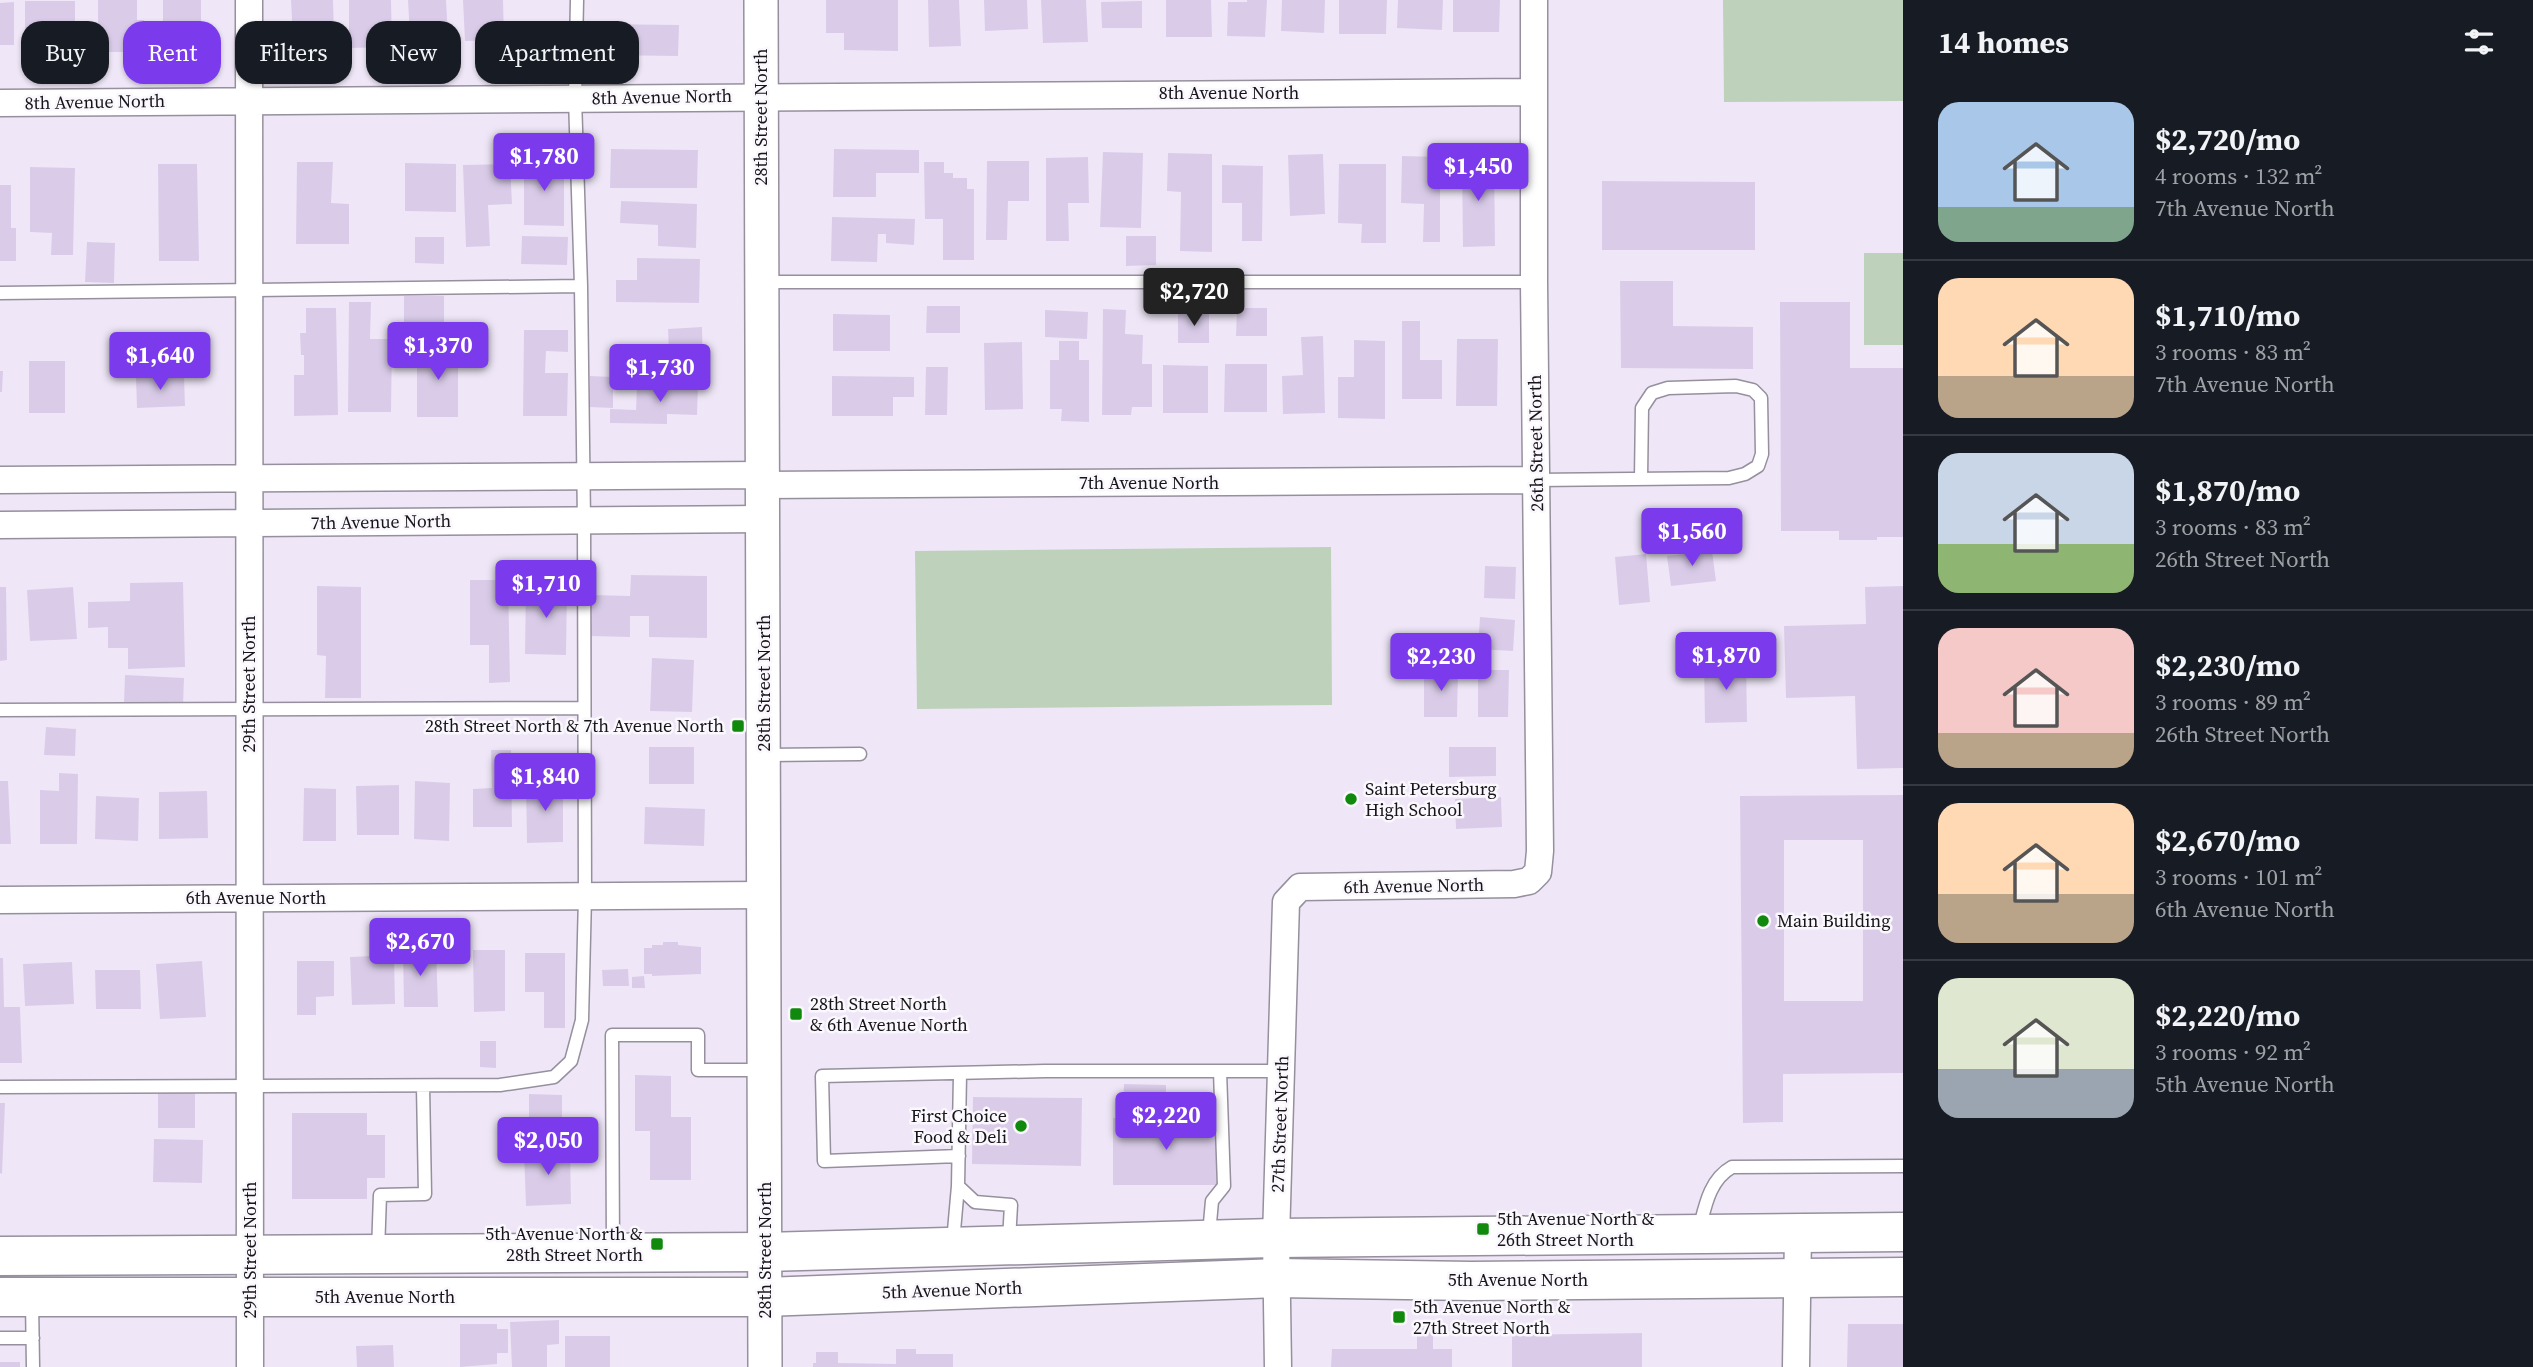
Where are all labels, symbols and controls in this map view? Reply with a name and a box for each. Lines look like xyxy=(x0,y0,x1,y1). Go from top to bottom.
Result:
chip: Buy xyxy=(21,21,109,84)
chip: Rent xyxy=(123,21,221,84)
chip: Filters xyxy=(235,21,352,84)
chip: New xyxy=(366,21,461,84)
chip: Apartment xyxy=(475,21,639,84)
text: 14 homes xyxy=(1938,22,2069,63)
icon: filters xyxy=(2460,23,2498,61)
street label: 28th Street North xyxy=(748,48,773,186)
street label: 8th Avenue North xyxy=(1159,80,1300,105)
street label: 8th Avenue North xyxy=(591,83,733,110)
street label: 8th Avenue North xyxy=(24,88,166,115)
text: $2,720/mo xyxy=(2155,119,2300,160)
icon: home xyxy=(1994,130,2078,214)
pin: $1,780 xyxy=(487,134,601,193)
text: $1,780 xyxy=(509,140,579,172)
pin: $1,450 xyxy=(1421,144,1535,203)
text: $1,450 xyxy=(1443,150,1513,182)
text: 4 rooms · 132 m² xyxy=(2155,160,2322,192)
text: 7th Avenue North xyxy=(2155,192,2335,224)
pin: $2,720 xyxy=(1137,268,1251,328)
text: $2,720 xyxy=(1159,275,1229,307)
text: $1,710/mo xyxy=(2155,295,2300,336)
icon: home xyxy=(1994,306,2078,390)
pin: $1,370 xyxy=(381,322,495,382)
text: $1,370 xyxy=(403,329,473,361)
pin: $1,640 xyxy=(103,332,217,392)
text: 3 rooms · 83 m² xyxy=(2155,336,2311,368)
text: $1,640 xyxy=(125,339,195,371)
pin: $1,730 xyxy=(603,344,717,404)
text: $1,730 xyxy=(625,351,695,383)
text: 7th Avenue North xyxy=(2155,368,2335,400)
street label: 26th Street North xyxy=(1522,374,1549,512)
street label: 7th Avenue North xyxy=(1079,470,1220,495)
text: $1,870/mo xyxy=(2155,470,2300,511)
icon: home xyxy=(1994,481,2078,565)
street label: 7th Avenue North xyxy=(310,508,452,535)
pin: $1,560 xyxy=(1635,508,1749,568)
text: 3 rooms · 83 m² xyxy=(2155,511,2311,543)
text: $1,560 xyxy=(1657,515,1727,547)
text: 26th Street North xyxy=(2155,543,2330,575)
pin: $1,710 xyxy=(489,560,603,620)
text: $1,710 xyxy=(511,567,581,599)
street label: 28th Street North xyxy=(751,614,776,752)
street label: 29th Street North xyxy=(236,615,261,753)
pin: $1,870 xyxy=(1669,632,1783,692)
pin: $2,230 xyxy=(1384,634,1498,693)
text: $1,870 xyxy=(1691,639,1761,671)
text: $2,230 xyxy=(1406,640,1476,672)
text: $2,230/mo xyxy=(2155,645,2300,686)
icon: home xyxy=(1994,656,2078,740)
text: 3 rooms · 89 m² xyxy=(2155,686,2311,718)
place label: 28th Street North & 7th Avenue North xyxy=(425,713,724,738)
marker: 28th Street North & 7th Avenue North xyxy=(730,718,746,734)
text: 26th Street North xyxy=(2155,718,2330,750)
pin: $1,840 xyxy=(488,754,602,813)
text: $1,840 xyxy=(510,760,580,792)
place label: Saint Petersburg High School xyxy=(1365,776,1497,822)
marker: Saint Petersburg High School xyxy=(1343,791,1359,807)
text: $2,670/mo xyxy=(2155,820,2300,861)
icon: home xyxy=(1994,831,2078,915)
text: 3 rooms · 101 m² xyxy=(2155,861,2322,893)
street label: 6th Avenue North xyxy=(1343,872,1485,899)
street label: 6th Avenue North xyxy=(186,885,327,910)
text: 6th Avenue North xyxy=(2155,893,2335,925)
place label: Main Building xyxy=(1777,908,1891,933)
marker: Main Building xyxy=(1755,913,1771,929)
pin: $2,670 xyxy=(363,918,477,978)
text: $2,670 xyxy=(385,925,455,957)
place label: 28th Street North & 6th Avenue North xyxy=(810,991,968,1037)
text: $2,220/mo xyxy=(2155,995,2300,1036)
marker: 28th Street North & 6th Avenue North xyxy=(788,1006,804,1022)
icon: home xyxy=(1994,1006,2078,1090)
text: 3 rooms · 92 m² xyxy=(2155,1036,2311,1068)
street label: 27th Street North xyxy=(1265,1055,1294,1193)
text: 5th Avenue North xyxy=(2155,1068,2335,1100)
pin: $2,220 xyxy=(1109,1092,1223,1152)
text: $2,220 xyxy=(1131,1099,1201,1131)
place label: First Choice Food & Deli xyxy=(911,1103,1007,1149)
pin: $2,050 xyxy=(491,1118,605,1177)
marker: First Choice Food & Deli xyxy=(1013,1118,1029,1134)
text: $2,050 xyxy=(513,1124,583,1156)
street label: 29th Street North xyxy=(237,1181,262,1319)
street label: 28th Street North xyxy=(752,1181,777,1319)
place label: 5th Avenue North & 26th Street North xyxy=(1497,1206,1655,1252)
place label: 5th Avenue North & 28th Street North xyxy=(485,1221,643,1267)
marker: 5th Avenue North & 26th Street North xyxy=(1475,1221,1491,1237)
marker: 5th Avenue North & 28th Street North xyxy=(649,1236,665,1252)
street label: 5th Avenue North xyxy=(1448,1267,1589,1292)
street label: 5th Avenue North xyxy=(881,1275,1023,1304)
street label: 5th Avenue North xyxy=(315,1284,456,1309)
place label: 5th Avenue North & 27th Street North xyxy=(1413,1294,1571,1340)
marker: 5th Avenue North & 27th Street North xyxy=(1391,1309,1407,1325)

